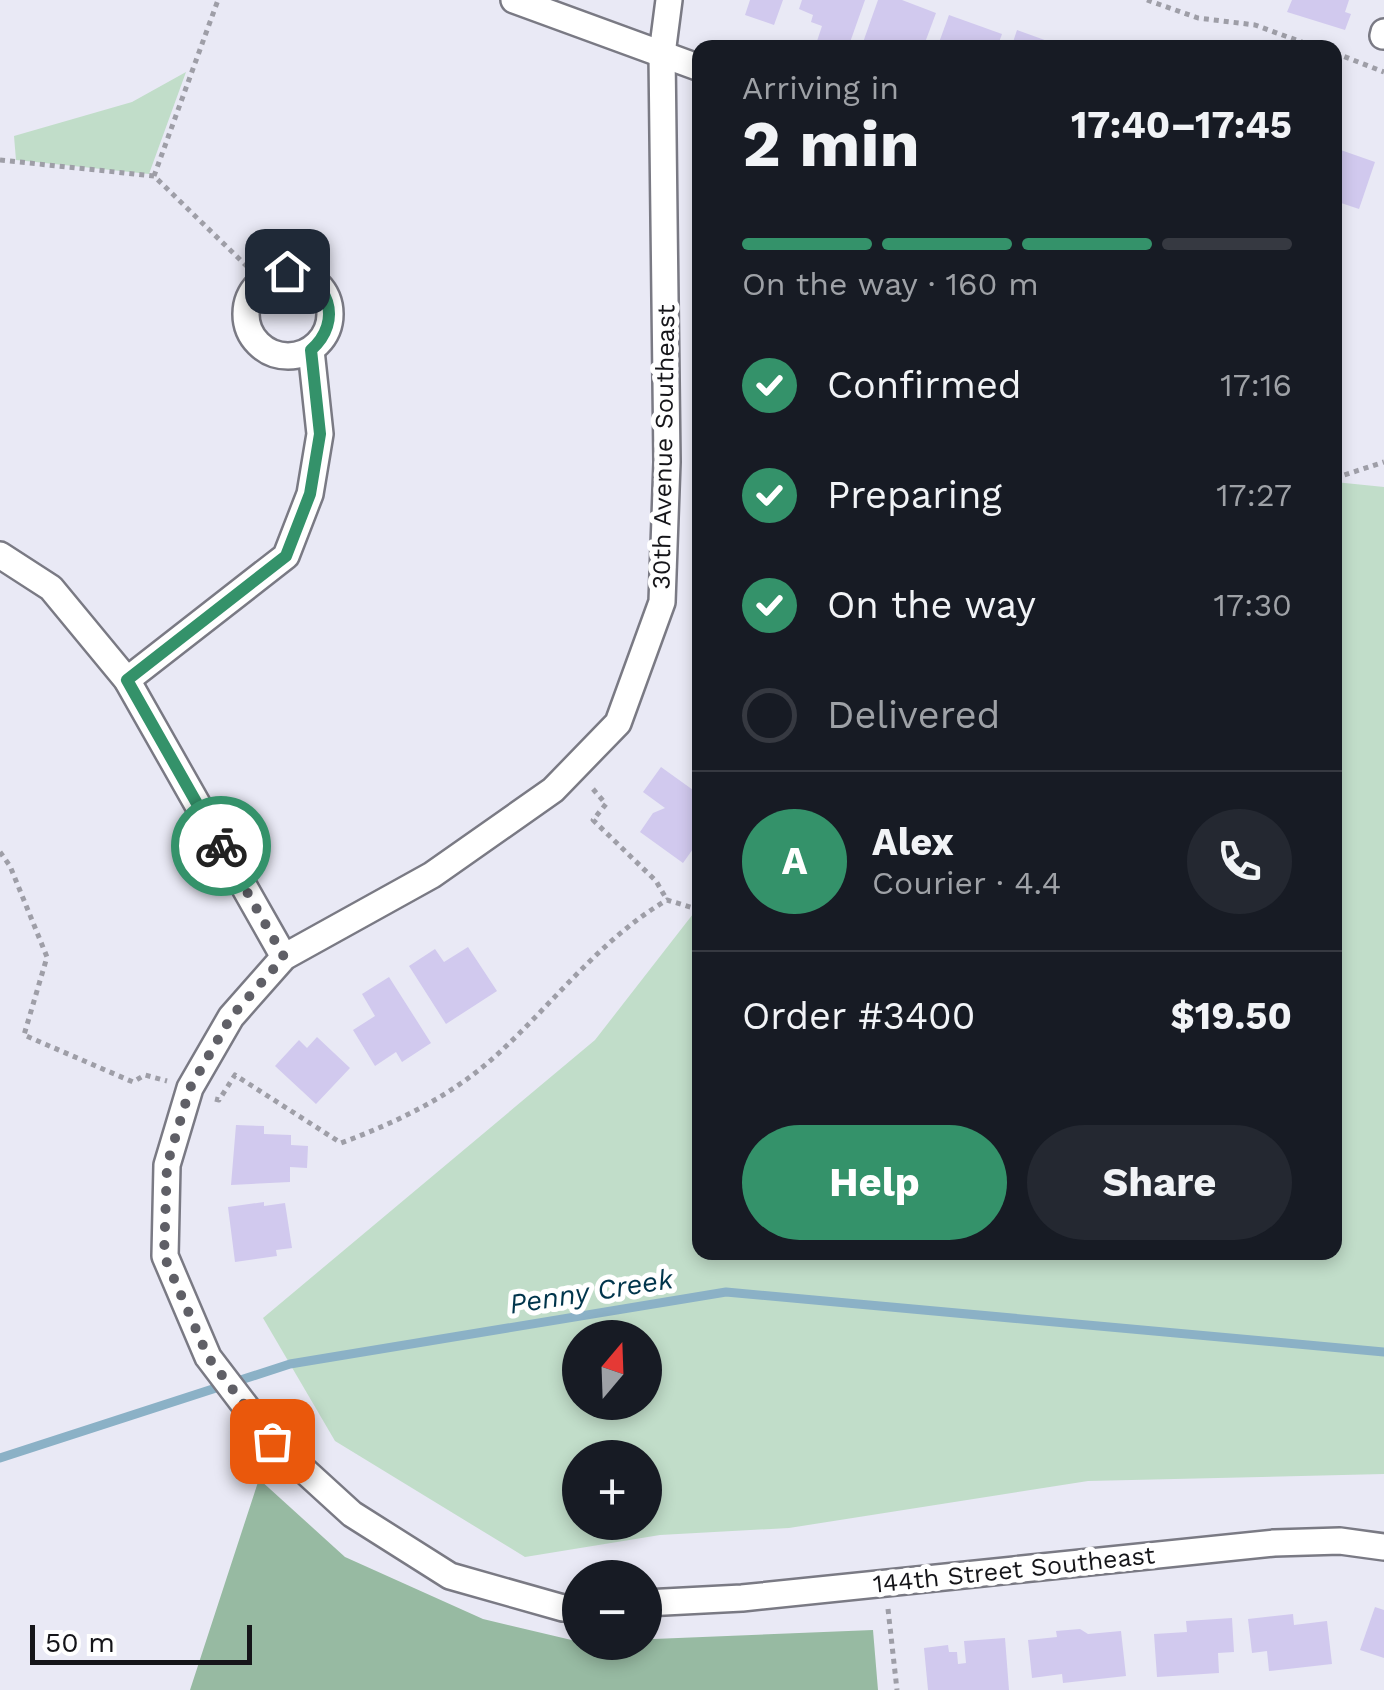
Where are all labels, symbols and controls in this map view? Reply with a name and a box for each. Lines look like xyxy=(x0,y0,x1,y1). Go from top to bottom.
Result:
text: Arriving in xyxy=(742,69,899,107)
text: 17:40–17:45 xyxy=(1071,103,1292,147)
text: 2 min xyxy=(742,106,920,182)
pin xyxy=(245,229,330,314)
icon: home xyxy=(260,244,315,299)
text: On the way · 160 m xyxy=(742,265,1039,303)
street label: 30th Avenue Southeast xyxy=(647,304,680,590)
icon: check xyxy=(742,358,797,413)
text: Confirmed xyxy=(827,363,1022,407)
text: 17:16 xyxy=(1220,366,1292,404)
icon: check xyxy=(742,468,797,523)
text: Preparing xyxy=(827,473,1002,517)
text: 17:27 xyxy=(1216,476,1292,514)
icon: check xyxy=(742,578,797,633)
text: On the way xyxy=(827,583,1036,627)
text: 17:30 xyxy=(1214,586,1292,624)
text: Delivered xyxy=(827,693,1000,737)
courier xyxy=(171,796,271,896)
button: phone xyxy=(1187,809,1292,914)
icon: bike xyxy=(194,819,249,874)
text: Alex xyxy=(872,820,954,864)
text: A xyxy=(782,839,807,883)
text: Courier · 4.4 xyxy=(872,864,1061,902)
text: Order #3400 xyxy=(742,994,975,1038)
text: $19.50 xyxy=(1170,994,1292,1038)
button: Help xyxy=(742,1125,1007,1240)
button: Share xyxy=(1027,1125,1292,1240)
water label: Penny Creek xyxy=(507,1262,676,1321)
north arrow xyxy=(562,1320,662,1420)
map controls xyxy=(562,1320,662,1660)
pin xyxy=(230,1399,315,1484)
icon: bag xyxy=(245,1414,300,1469)
button: + xyxy=(562,1440,662,1540)
street label: 144th Street Southeast xyxy=(872,1540,1157,1599)
button: − xyxy=(562,1560,662,1660)
scale bar xyxy=(30,1620,252,1664)
text: 50 m xyxy=(45,1626,115,1659)

